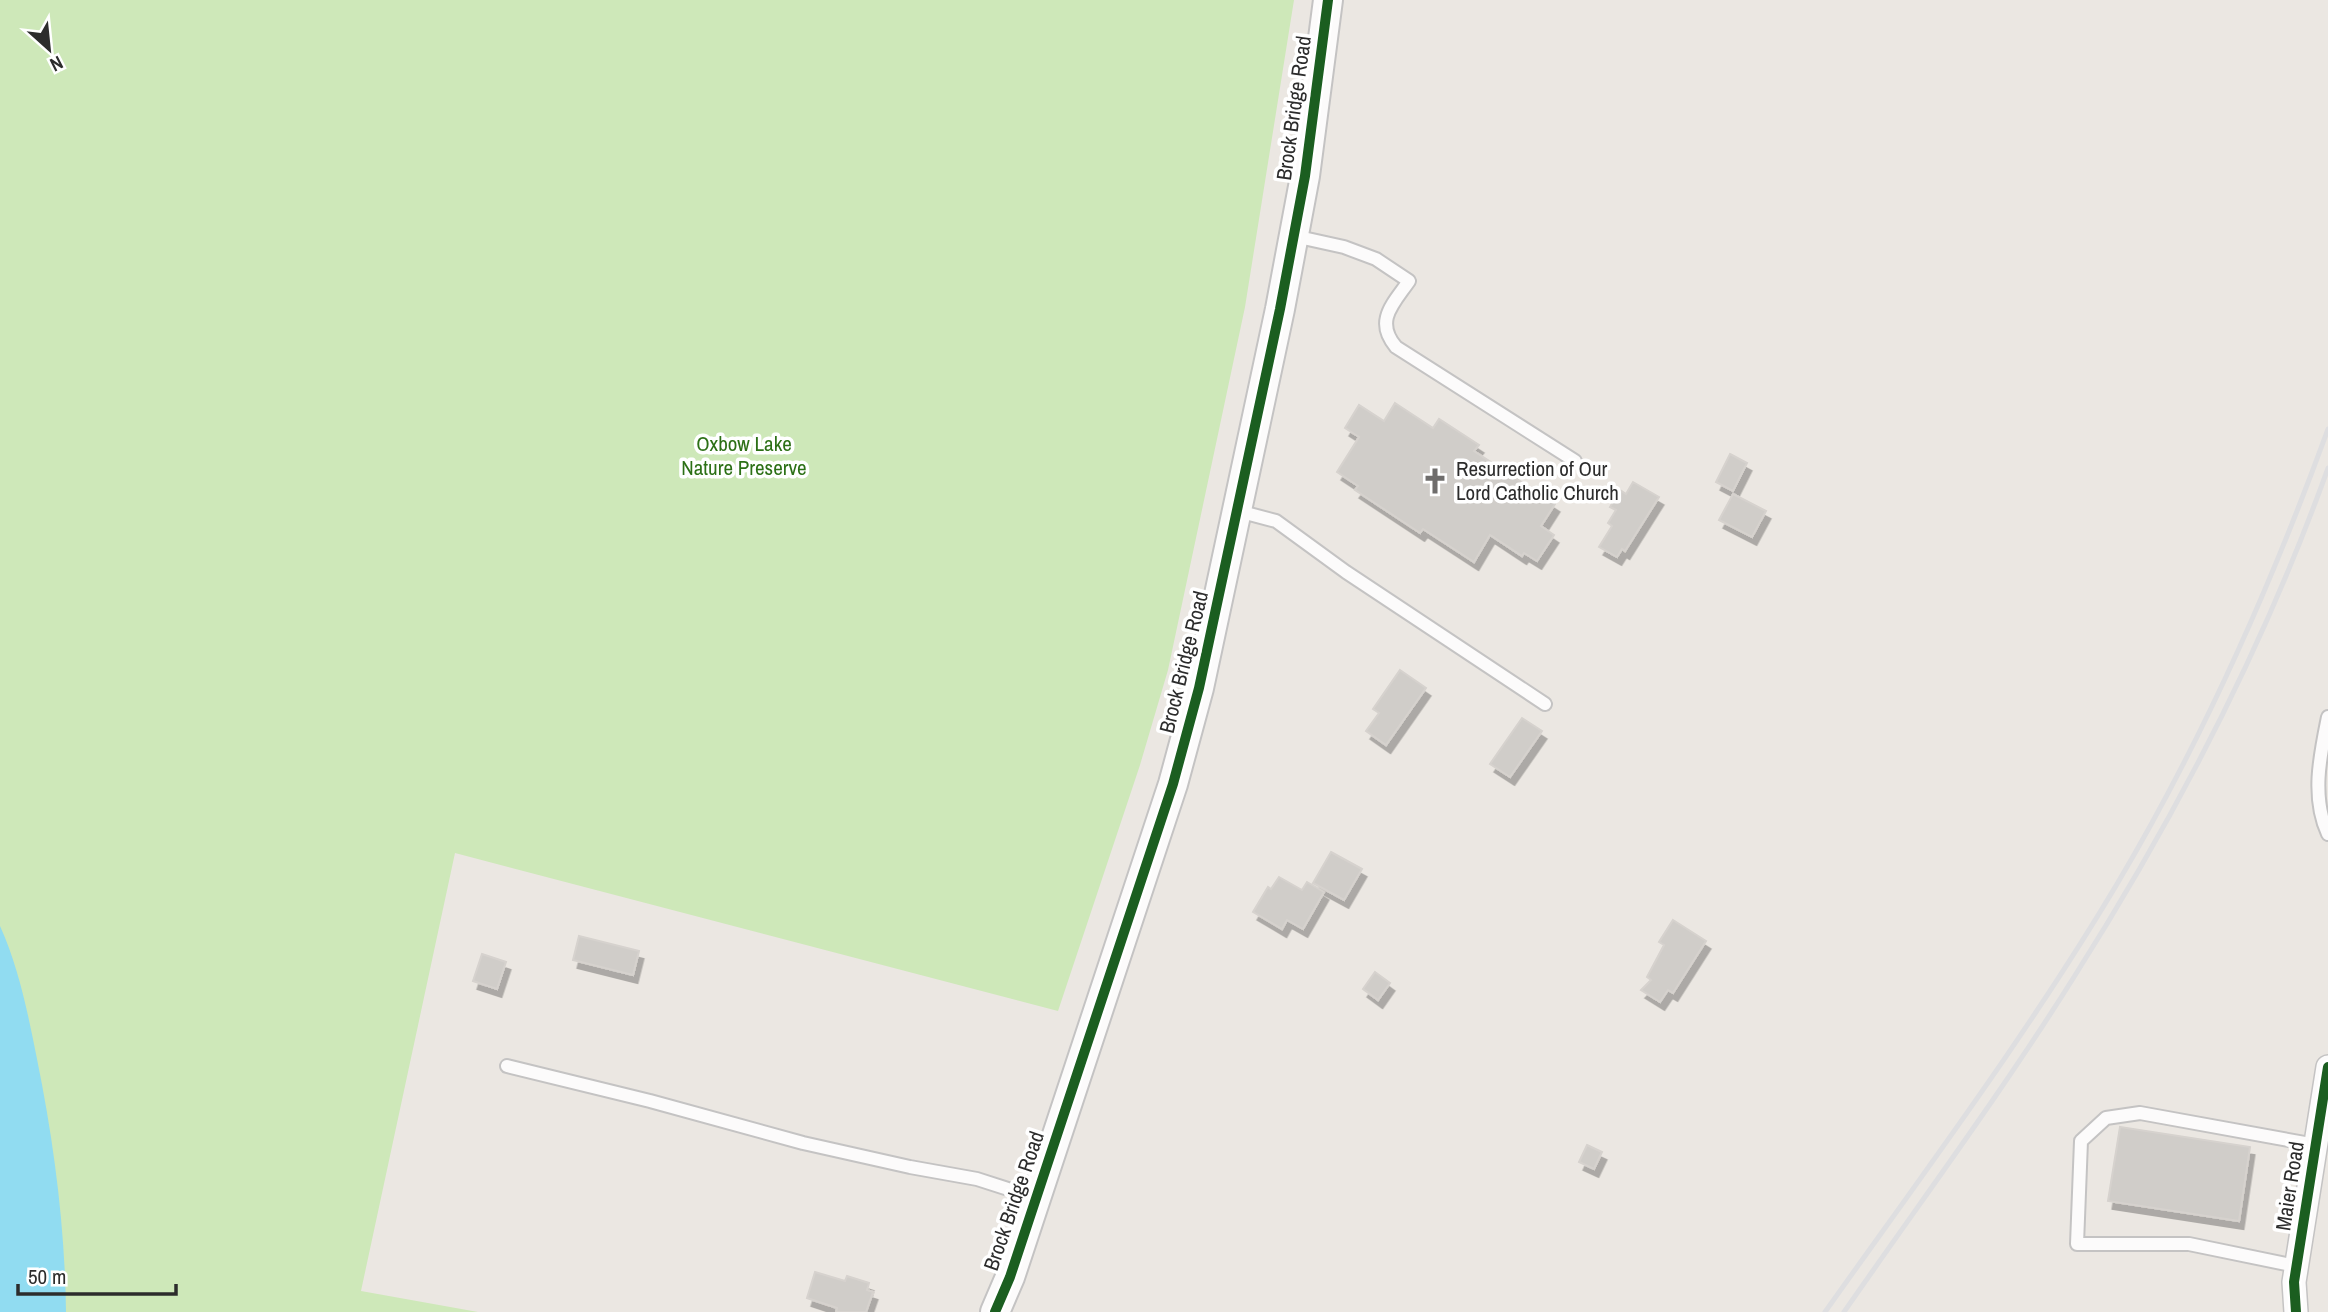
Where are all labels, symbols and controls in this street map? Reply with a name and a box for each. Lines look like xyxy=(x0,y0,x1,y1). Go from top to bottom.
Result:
north arrow xyxy=(14,14,84,84)
street label: Brock Bridge Road xyxy=(1269,34,1318,182)
text: N xyxy=(46,50,68,78)
park label: Oxbow Lake Nature Preserve xyxy=(681,429,807,482)
place label: Resurrection of Our Lord Catholic Church xyxy=(1456,454,1619,507)
church icon: Resurrection of Our Lord Catholic Church xyxy=(1420,466,1450,496)
street label: Brock Bridge Road xyxy=(1152,588,1215,736)
street label: Brock Bridge Road xyxy=(976,1127,1051,1274)
street label: Maier Road xyxy=(2268,1139,2311,1233)
scale bar xyxy=(18,1252,175,1296)
text: 50 m xyxy=(28,1262,66,1291)

